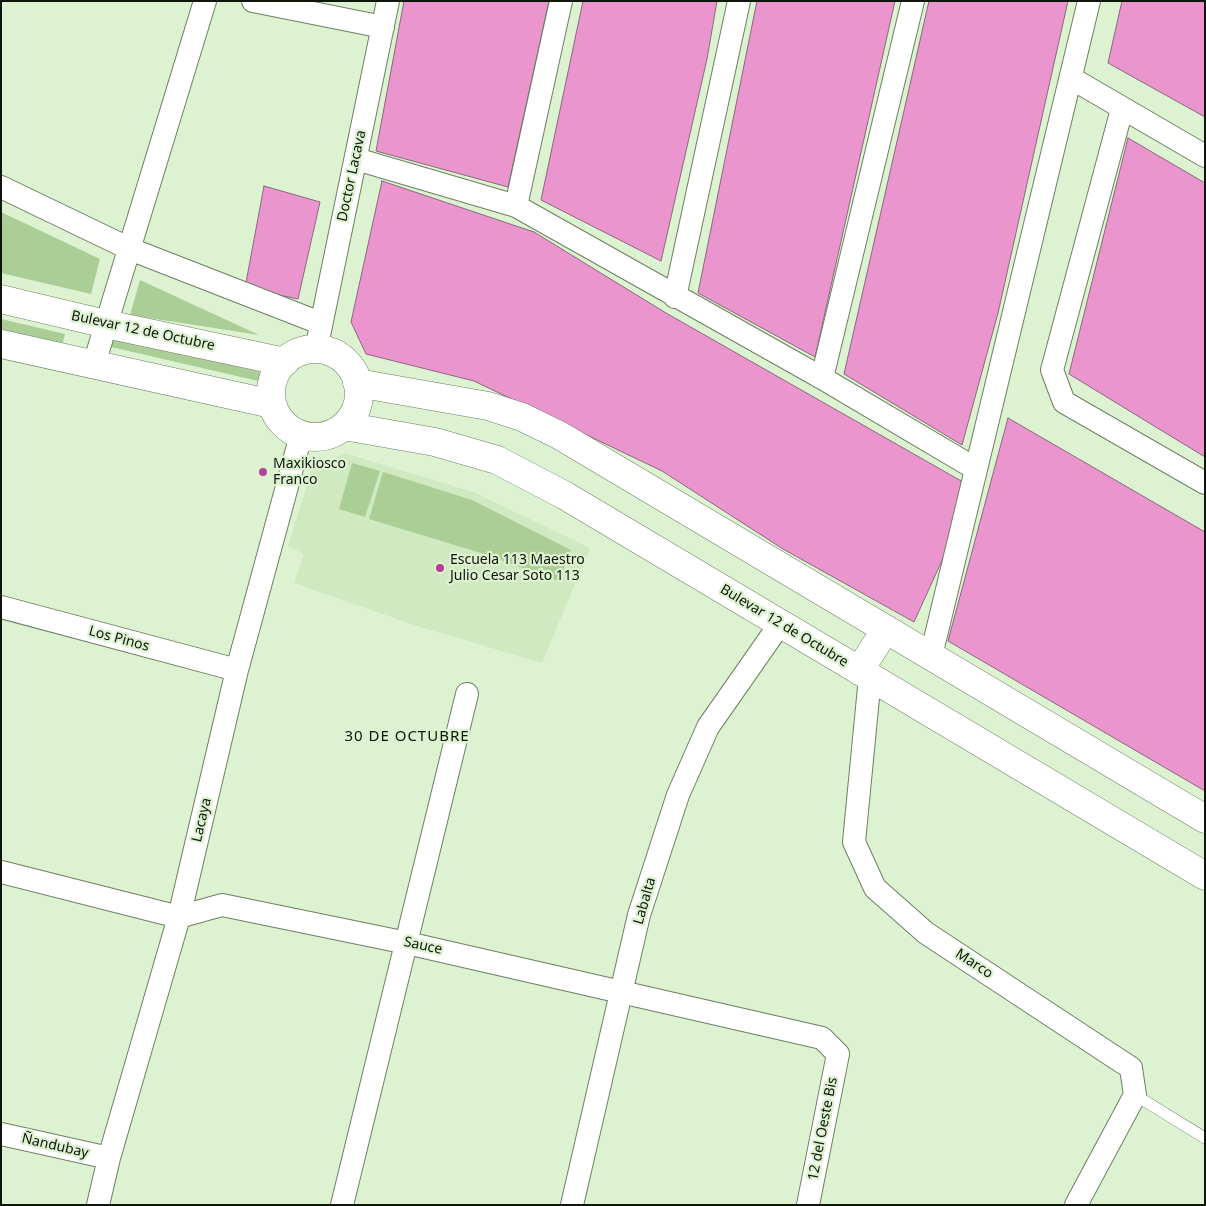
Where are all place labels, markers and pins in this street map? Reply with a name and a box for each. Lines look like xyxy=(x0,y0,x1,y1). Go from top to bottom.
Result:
place label: Maxikiosco Franco xyxy=(273,456,346,488)
marker: Maxikiosco Franco xyxy=(257,466,269,478)
place label: Escuela 113 Maestro Julio Cesar Soto 113 xyxy=(450,552,585,584)
marker: Escuela 113 Maestro Julio Cesar Soto 113 xyxy=(434,562,446,574)

